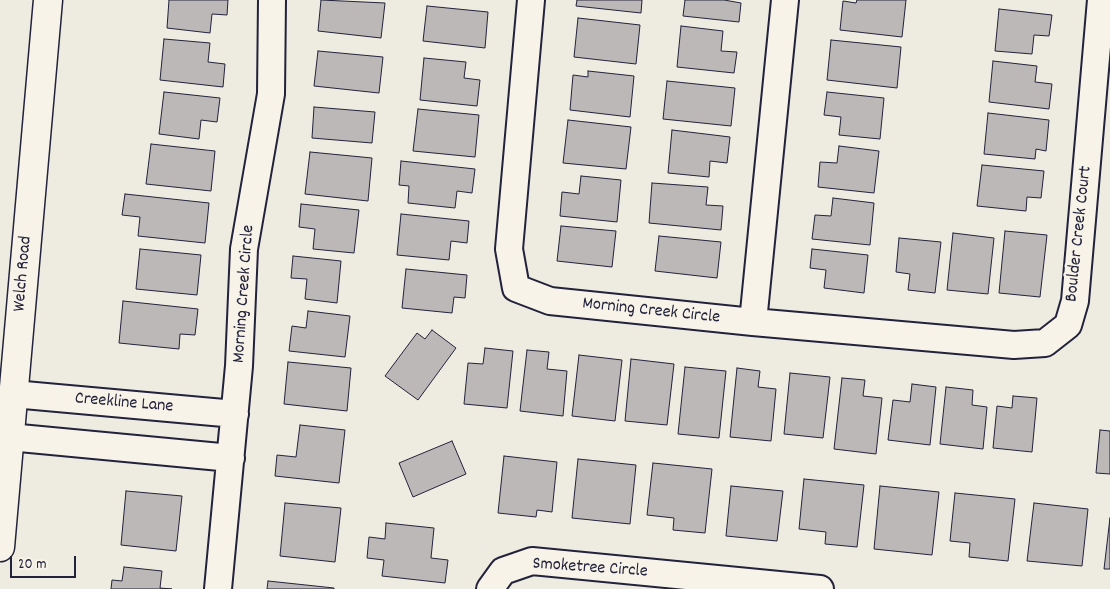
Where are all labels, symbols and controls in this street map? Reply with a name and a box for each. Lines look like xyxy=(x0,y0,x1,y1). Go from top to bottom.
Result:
street label: Boulder Creek Court xyxy=(1062,165,1098,303)
street label: Morning Creek Circle xyxy=(229,224,261,364)
street label: Welch Road xyxy=(10,235,38,313)
street label: Morning Creek Circle xyxy=(581,294,721,330)
street label: Creekline Lane xyxy=(74,389,174,419)
scale bar xyxy=(12,546,79,578)
text: 20 m xyxy=(18,554,46,576)
street label: Smoketree Circle xyxy=(532,554,648,584)

